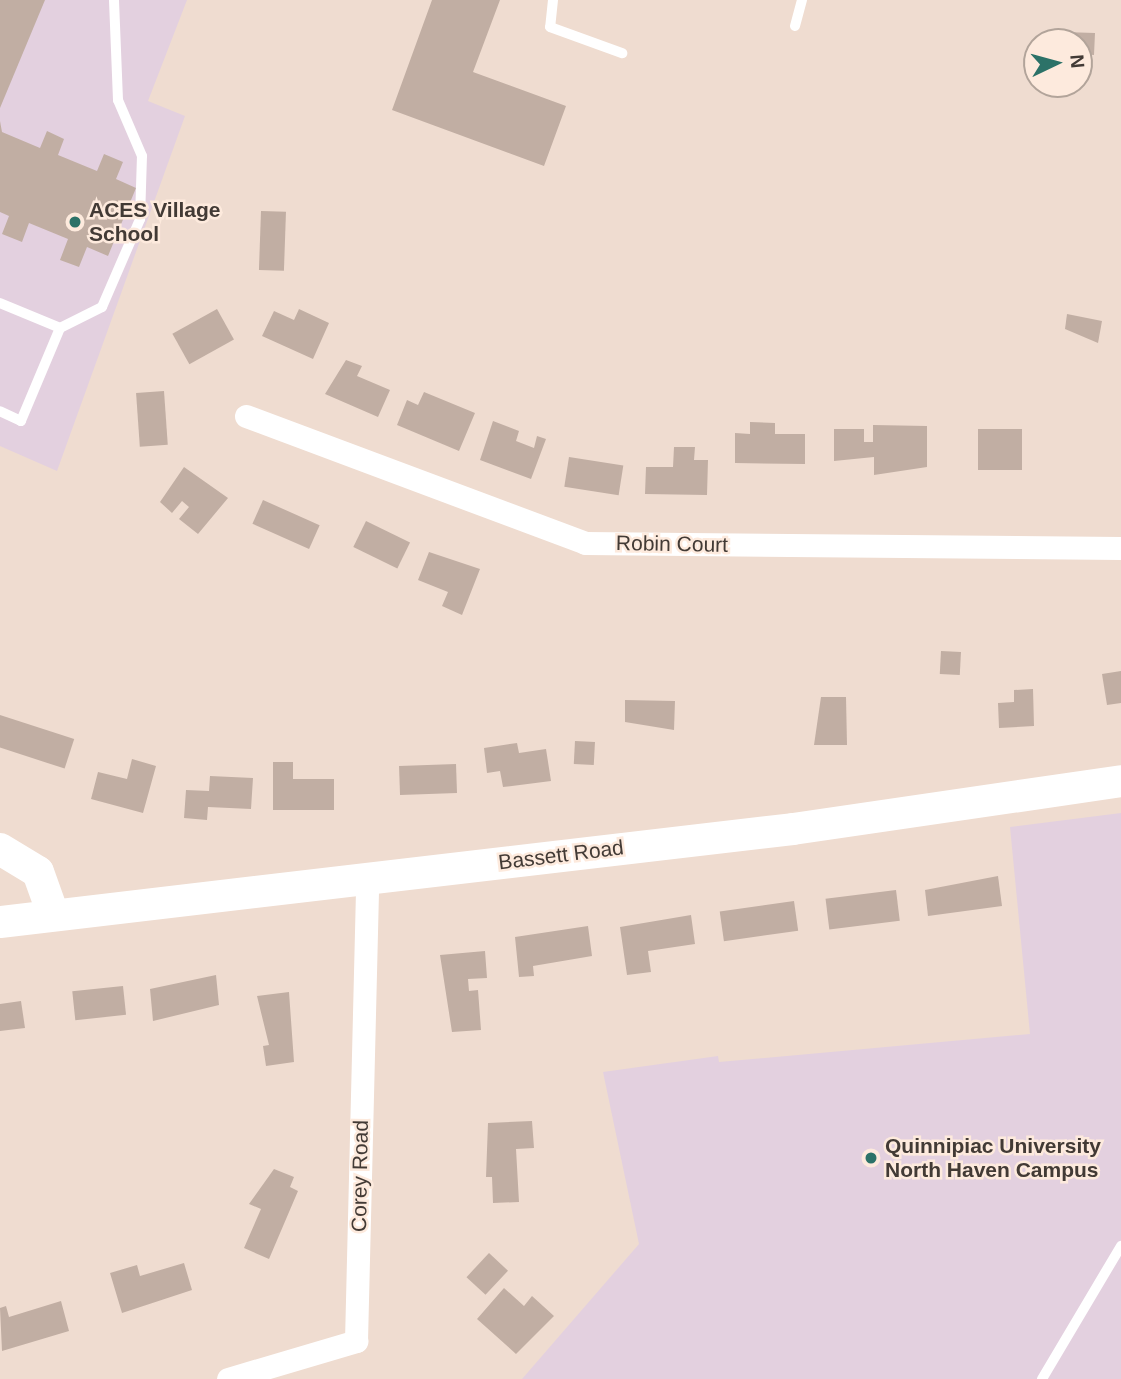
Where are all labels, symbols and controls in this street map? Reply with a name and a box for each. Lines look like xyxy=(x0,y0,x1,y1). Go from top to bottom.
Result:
north arrow xyxy=(1023,28,1093,98)
text: N xyxy=(1066,54,1088,69)
place label: ACES Village School xyxy=(89,197,220,247)
marker: ACES Village School xyxy=(67,214,83,230)
street label: Robin Court xyxy=(616,530,728,558)
street label: Bassett Road xyxy=(497,835,625,875)
street label: Corey Road xyxy=(346,1120,374,1232)
place label: Quinnipiac University North Haven Campus xyxy=(885,1133,1101,1183)
marker: Quinnipiac University North Haven Campus xyxy=(863,1150,879,1166)

